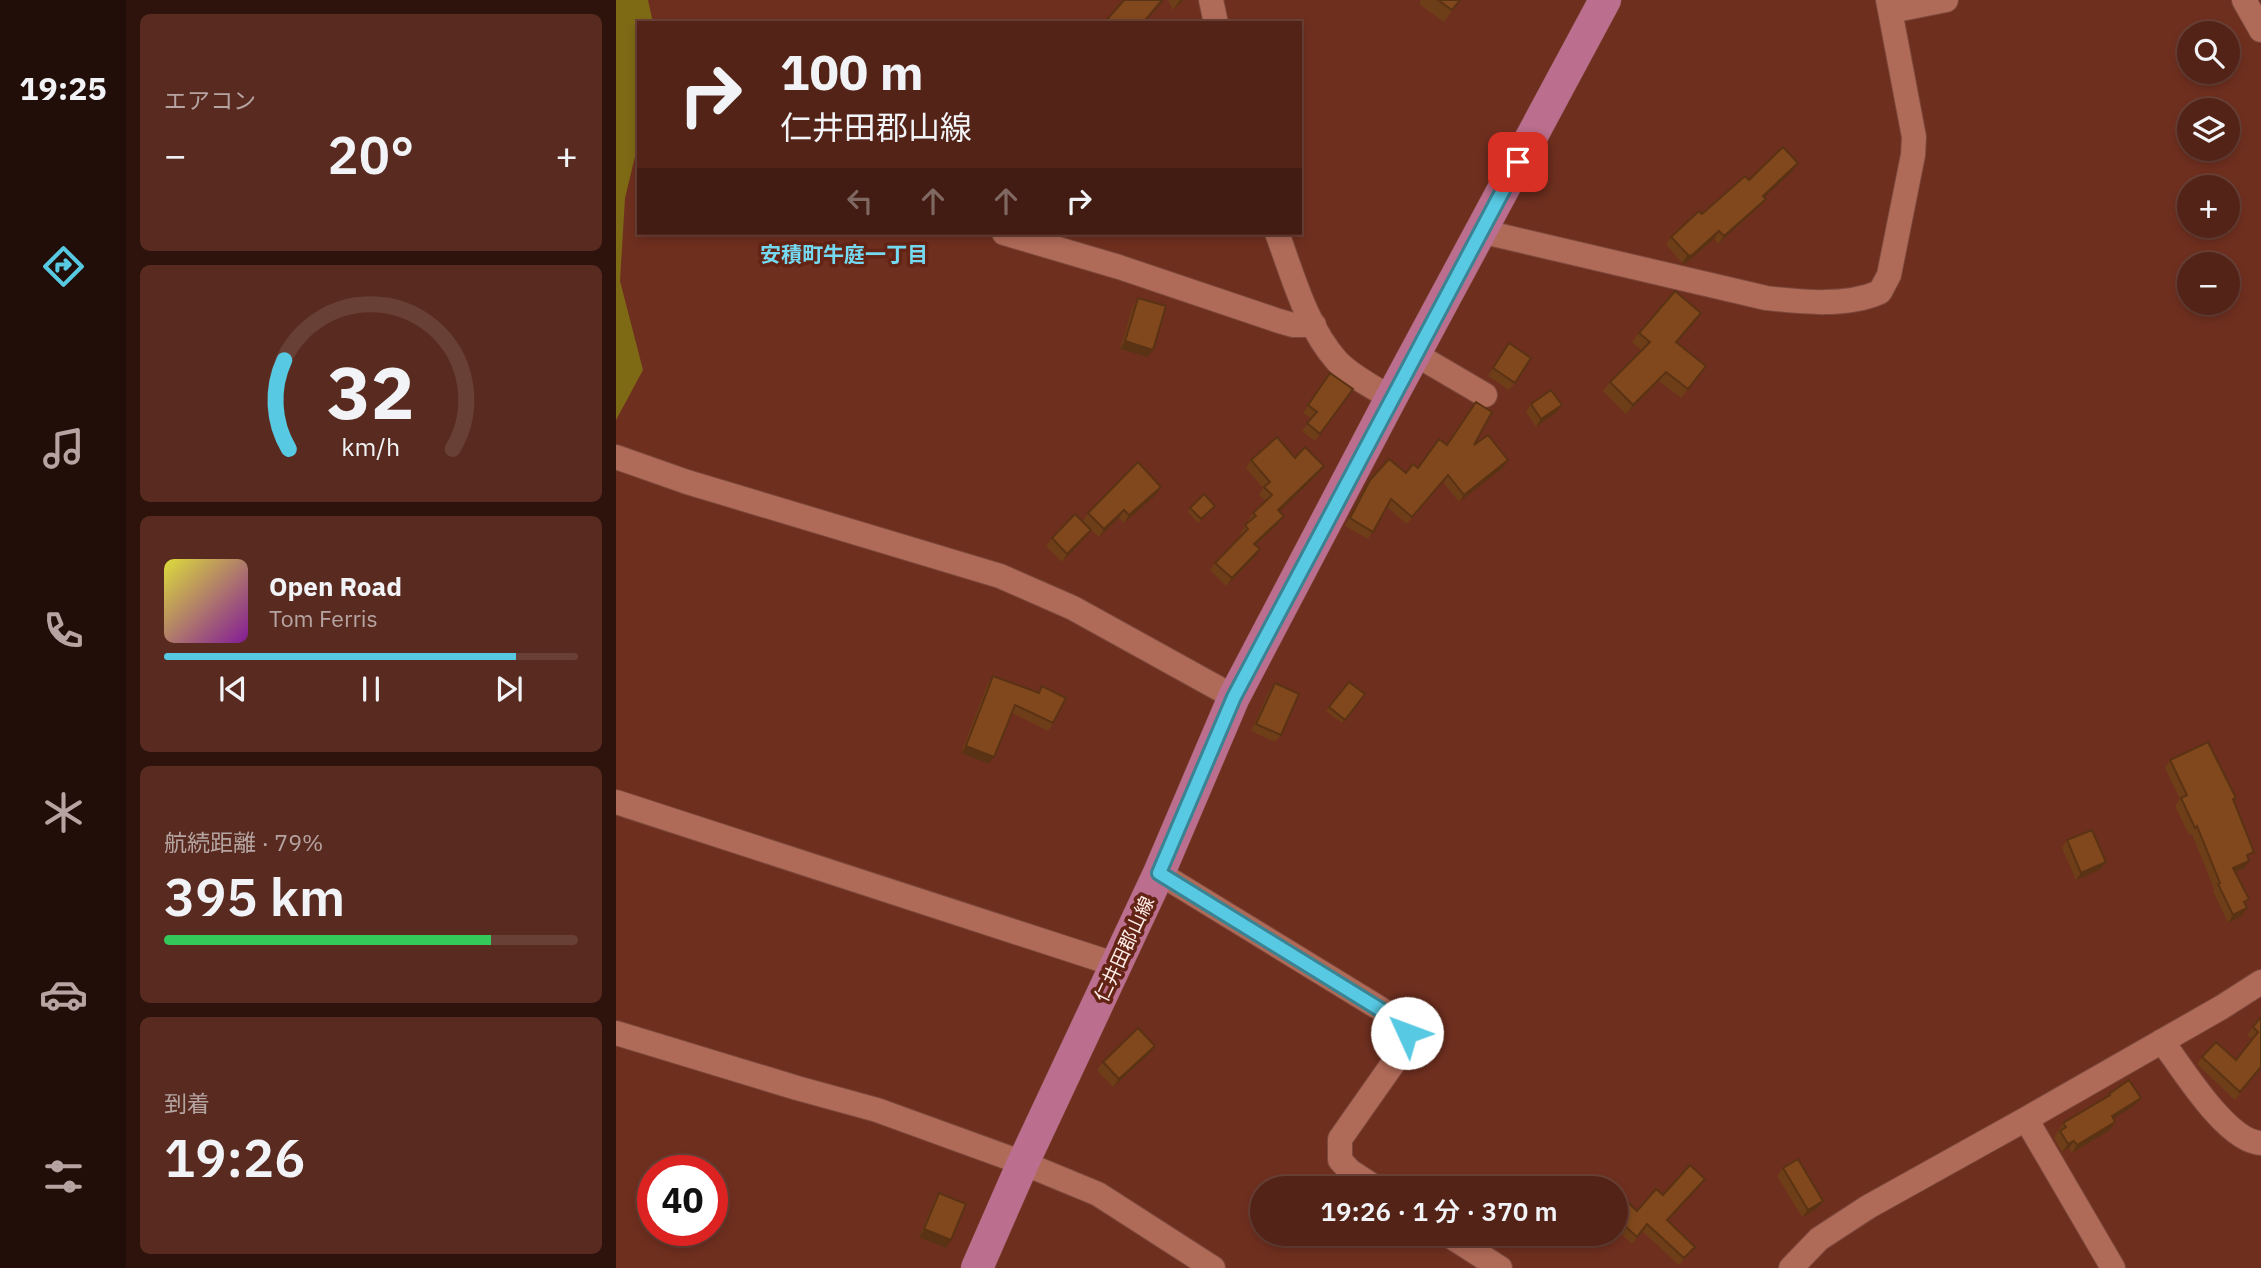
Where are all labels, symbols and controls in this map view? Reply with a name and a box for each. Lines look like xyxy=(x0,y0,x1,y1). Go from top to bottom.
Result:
map controls xyxy=(2177,21,2240,315)
button: search xyxy=(2177,21,2240,84)
text: 100 m xyxy=(780,40,924,103)
icon: right xyxy=(665,49,756,140)
text: 19:25 xyxy=(19,67,107,109)
text: エアコン xyxy=(164,85,256,115)
button: layers xyxy=(2177,98,2240,161)
text: 仁井田郡山線 xyxy=(780,106,972,148)
text: 20° xyxy=(328,121,414,188)
text: − xyxy=(164,130,187,179)
text: + xyxy=(555,130,578,179)
pin xyxy=(1488,132,1548,192)
icon: arrive xyxy=(1499,143,1537,181)
button: + xyxy=(2177,175,2240,238)
icon: left xyxy=(841,182,879,220)
icon: ahead xyxy=(914,182,952,220)
icon: ahead xyxy=(987,182,1025,220)
icon: right xyxy=(1060,182,1098,220)
district label: 安積町牛庭一丁目 xyxy=(760,240,928,268)
icon: directions xyxy=(39,242,88,291)
button: − xyxy=(2177,252,2240,315)
text: 32 xyxy=(327,345,415,440)
icon: music xyxy=(39,424,88,473)
text: km/h xyxy=(342,430,400,463)
text: Open Road xyxy=(269,569,402,603)
text: Tom Ferris xyxy=(269,603,378,633)
icon: phone xyxy=(39,606,88,655)
icon: previous xyxy=(214,670,252,708)
icon: pause xyxy=(352,670,390,708)
icon: next xyxy=(490,670,528,708)
icon: climate xyxy=(39,788,88,837)
text: 航続距離 · 79% xyxy=(164,827,323,857)
text: 395 km xyxy=(164,863,345,930)
street label: 仁井田郡山線 xyxy=(1089,892,1159,1006)
icon: car xyxy=(39,970,88,1019)
position arrow xyxy=(1370,996,1444,1070)
text: 到着 xyxy=(164,1088,210,1118)
text: 19:26 xyxy=(164,1124,305,1191)
icon: filters xyxy=(39,1152,88,1201)
speed limit sign: 40 xyxy=(637,1155,728,1246)
text: 19:26 · 1 分 · 370 m xyxy=(1320,1194,1558,1228)

